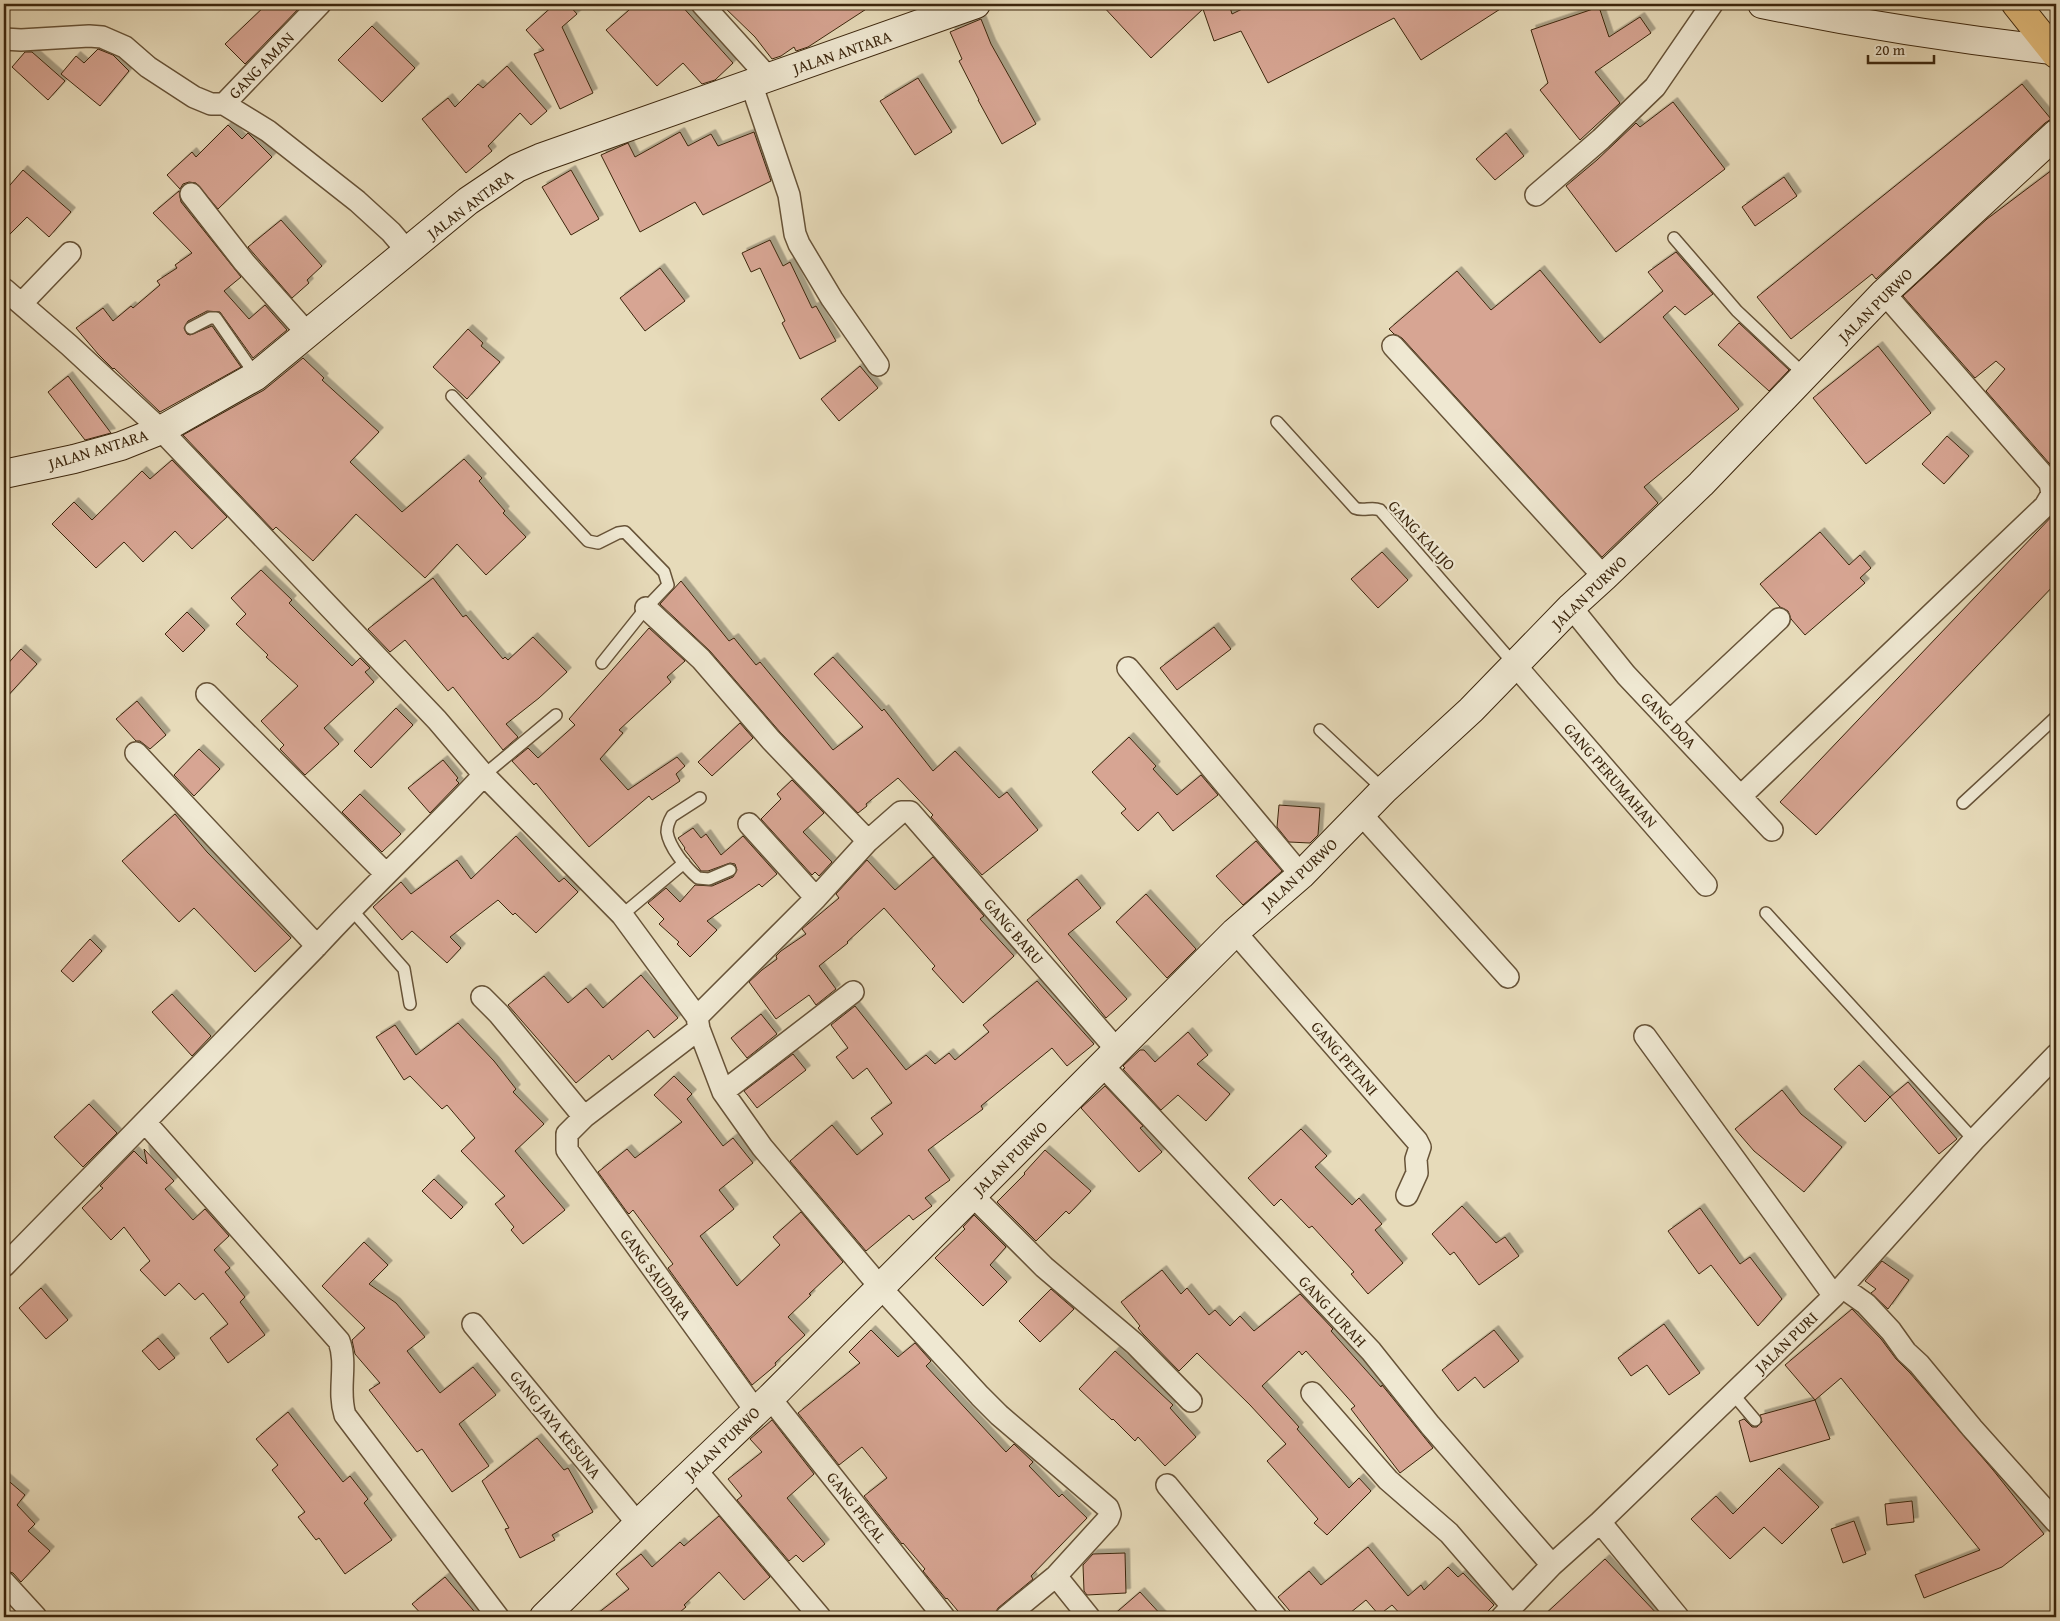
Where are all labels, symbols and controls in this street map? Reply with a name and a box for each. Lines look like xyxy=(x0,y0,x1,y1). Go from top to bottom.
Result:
street label: JALAN ANTARA xyxy=(787,24,895,81)
street label: GANG AMAN xyxy=(223,26,300,104)
scale bar xyxy=(1868,32,1934,64)
text: 20 m xyxy=(1875,39,1906,60)
street label: JALAN ANTARA xyxy=(420,163,519,246)
street label: JALAN PURWO xyxy=(1831,262,1918,349)
street label: JALAN ANTARA xyxy=(43,422,151,476)
street label: GANG KALIJO xyxy=(1383,494,1461,576)
street label: JALAN PURWO xyxy=(1544,549,1632,636)
street label: GANG DOA xyxy=(1636,686,1703,754)
street label: GANG PERUMAHAN xyxy=(1558,717,1664,833)
street label: JALAN PURWO xyxy=(1254,832,1343,917)
street label: GANG BARU xyxy=(978,893,1050,970)
street label: GANG PETANI xyxy=(1306,1015,1384,1101)
street label: JALAN PURWO xyxy=(966,1115,1053,1202)
street label: GANG SAUDARA xyxy=(615,1223,698,1325)
street label: GANG LURAH xyxy=(1293,1270,1373,1353)
street label: JALAN PURI xyxy=(1748,1306,1823,1380)
street label: GANG JAYA KESUNA xyxy=(505,1365,608,1484)
street label: JALAN PURWO xyxy=(677,1400,765,1487)
street label: GANG PECAL xyxy=(821,1466,893,1548)

